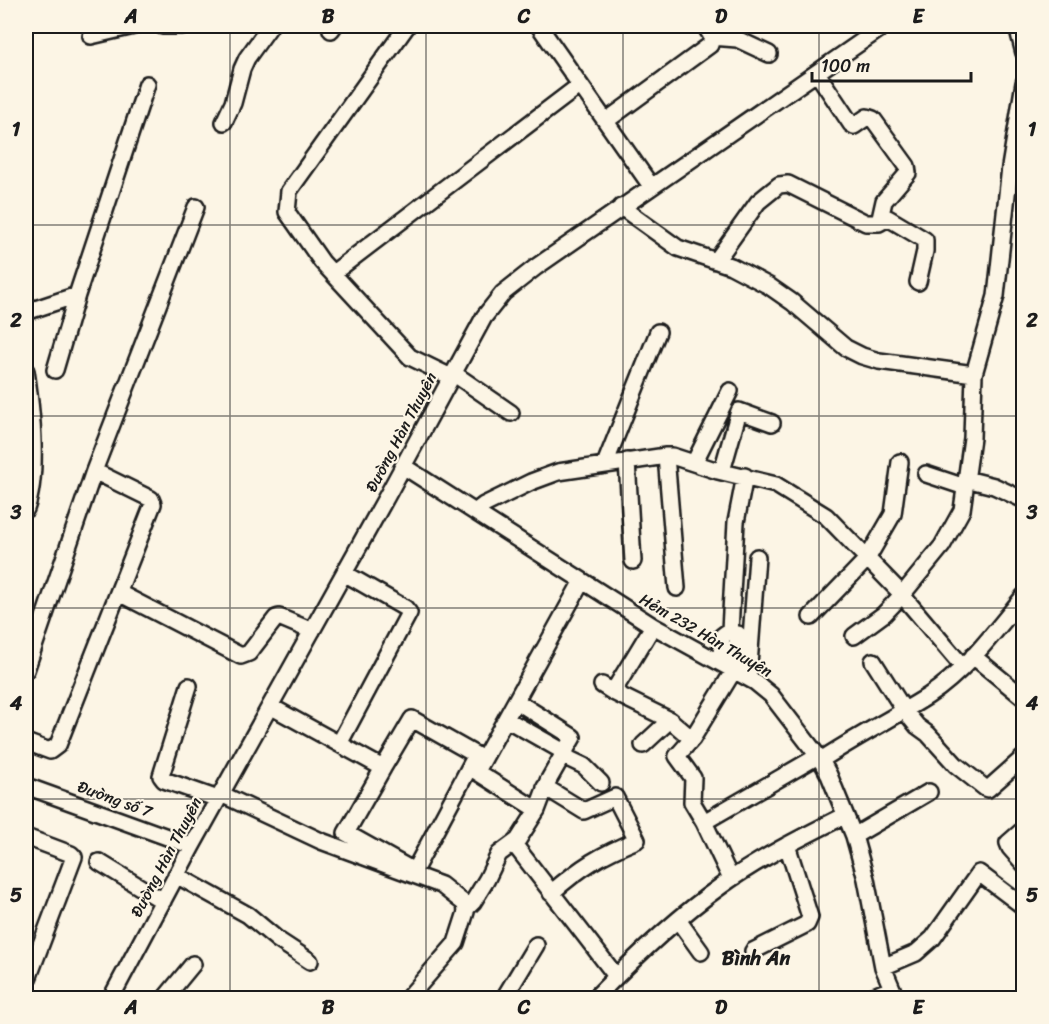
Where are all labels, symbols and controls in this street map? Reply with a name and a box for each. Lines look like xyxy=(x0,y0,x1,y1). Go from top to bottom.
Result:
text: A xyxy=(123,0,138,34)
text: B xyxy=(322,0,335,34)
text: C xyxy=(517,0,531,34)
text: D xyxy=(715,0,728,34)
text: E xyxy=(912,0,925,34)
scale bar xyxy=(812,45,971,83)
text: 100 m xyxy=(821,50,870,82)
text: 1 xyxy=(12,112,21,147)
text: 1 xyxy=(1028,112,1037,147)
text: 2 xyxy=(9,303,22,338)
text: 2 xyxy=(1025,303,1038,338)
street label: Đường Hàn Thuyên xyxy=(357,366,445,497)
text: 3 xyxy=(10,495,22,530)
text: 3 xyxy=(1026,495,1038,530)
street label: Hẻm 232 Hàn Thuyên xyxy=(634,585,779,685)
text: 4 xyxy=(9,686,23,721)
text: 4 xyxy=(1025,686,1039,721)
street label: Đường số 7 xyxy=(73,772,157,826)
street label: Đường Hàn Thuyên xyxy=(122,791,210,922)
text: 5 xyxy=(10,878,22,913)
text: 5 xyxy=(1026,878,1038,913)
district label: Bình An xyxy=(722,941,790,976)
text: A xyxy=(123,990,138,1024)
text: B xyxy=(322,990,335,1024)
text: C xyxy=(517,990,531,1024)
text: D xyxy=(715,990,728,1024)
text: E xyxy=(912,990,925,1024)

